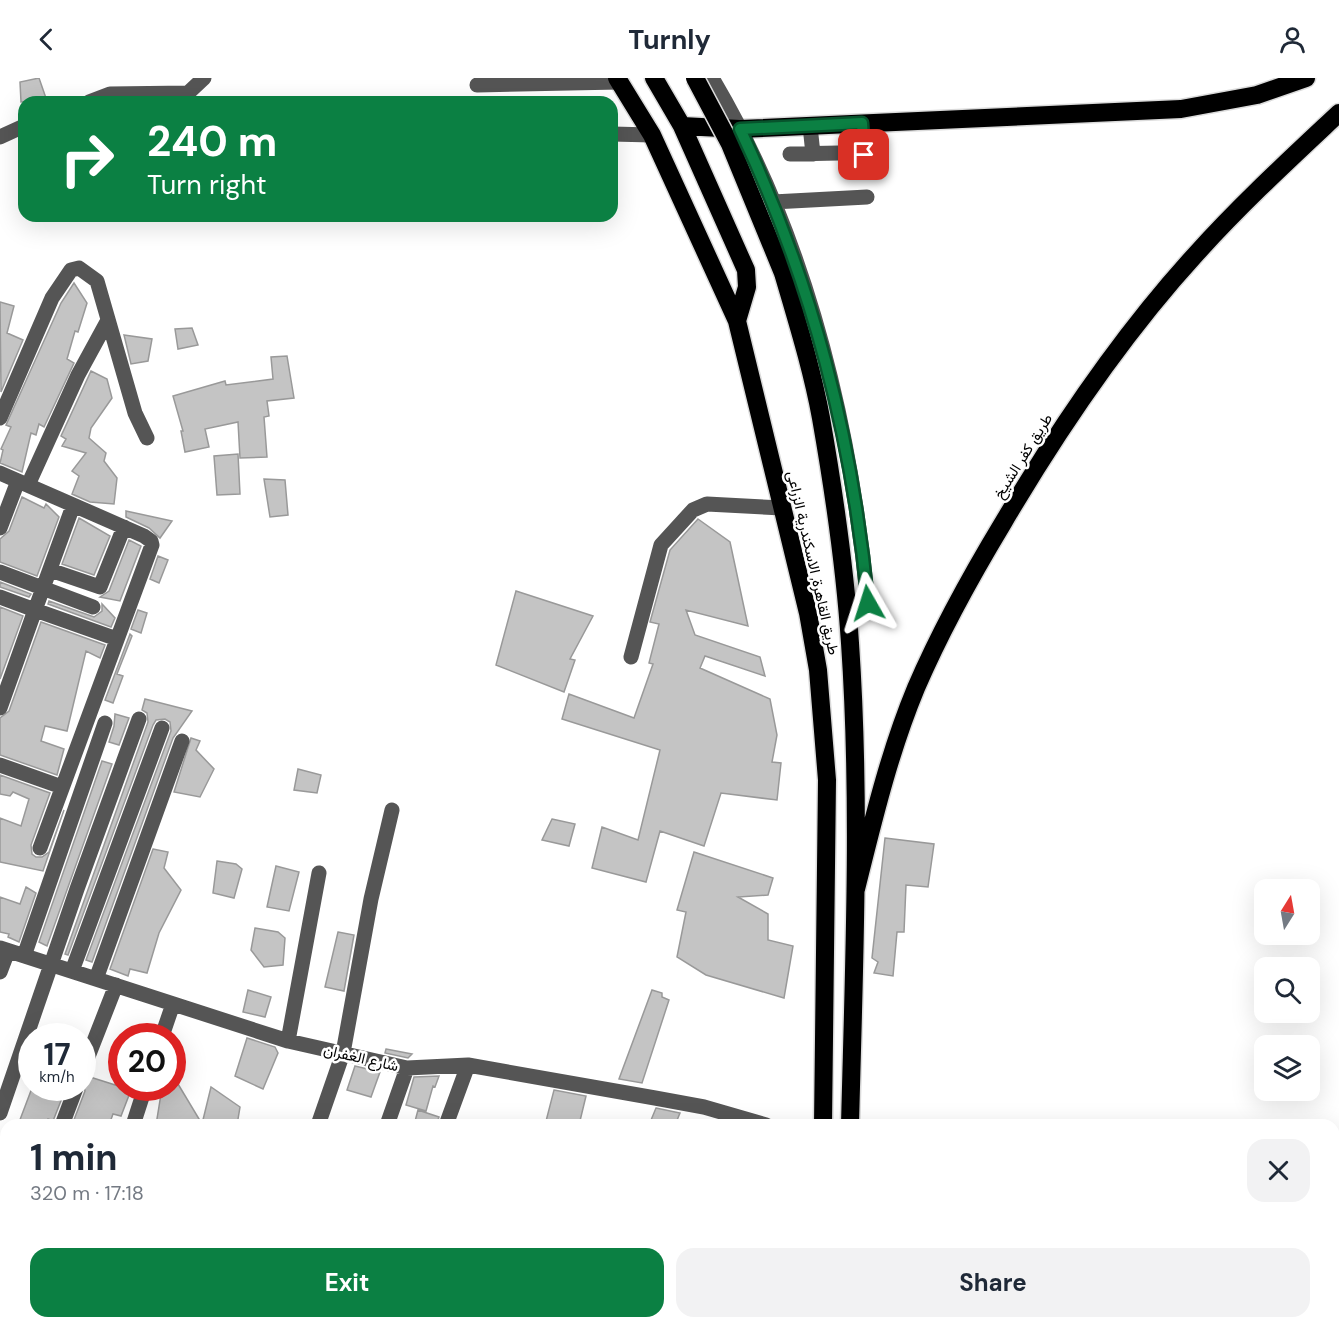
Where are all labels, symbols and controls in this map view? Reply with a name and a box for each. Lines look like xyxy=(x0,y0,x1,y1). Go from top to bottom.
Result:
text: Turnly xyxy=(628,22,711,57)
icon: back xyxy=(30,23,63,56)
icon: person xyxy=(1276,23,1309,56)
text: 240 m xyxy=(147,114,277,169)
icon: right xyxy=(48,120,126,198)
pin xyxy=(838,129,889,180)
icon: arrive xyxy=(847,138,880,171)
text: Turn right xyxy=(147,167,267,202)
street label: طريق كفر الشيخ xyxy=(989,409,1058,503)
street label: طريق القاهرة, الاسكندرية الزراعى xyxy=(782,469,844,657)
position arrow xyxy=(836,571,900,635)
north arrow xyxy=(1254,879,1320,945)
map controls xyxy=(1254,879,1320,1101)
button: search xyxy=(1254,957,1320,1023)
speed limit sign: 20 xyxy=(108,1023,186,1101)
text: 17 xyxy=(43,1035,71,1074)
button: layers xyxy=(1254,1035,1320,1101)
street label: شارع الغفران xyxy=(321,1040,401,1077)
text: km/h xyxy=(39,1067,75,1087)
text: 1 min xyxy=(30,1134,118,1181)
button: close xyxy=(1247,1139,1310,1202)
text: 320 m · 17:18 xyxy=(30,1180,144,1206)
button: Exit xyxy=(30,1248,664,1317)
button: Share xyxy=(676,1248,1310,1317)

